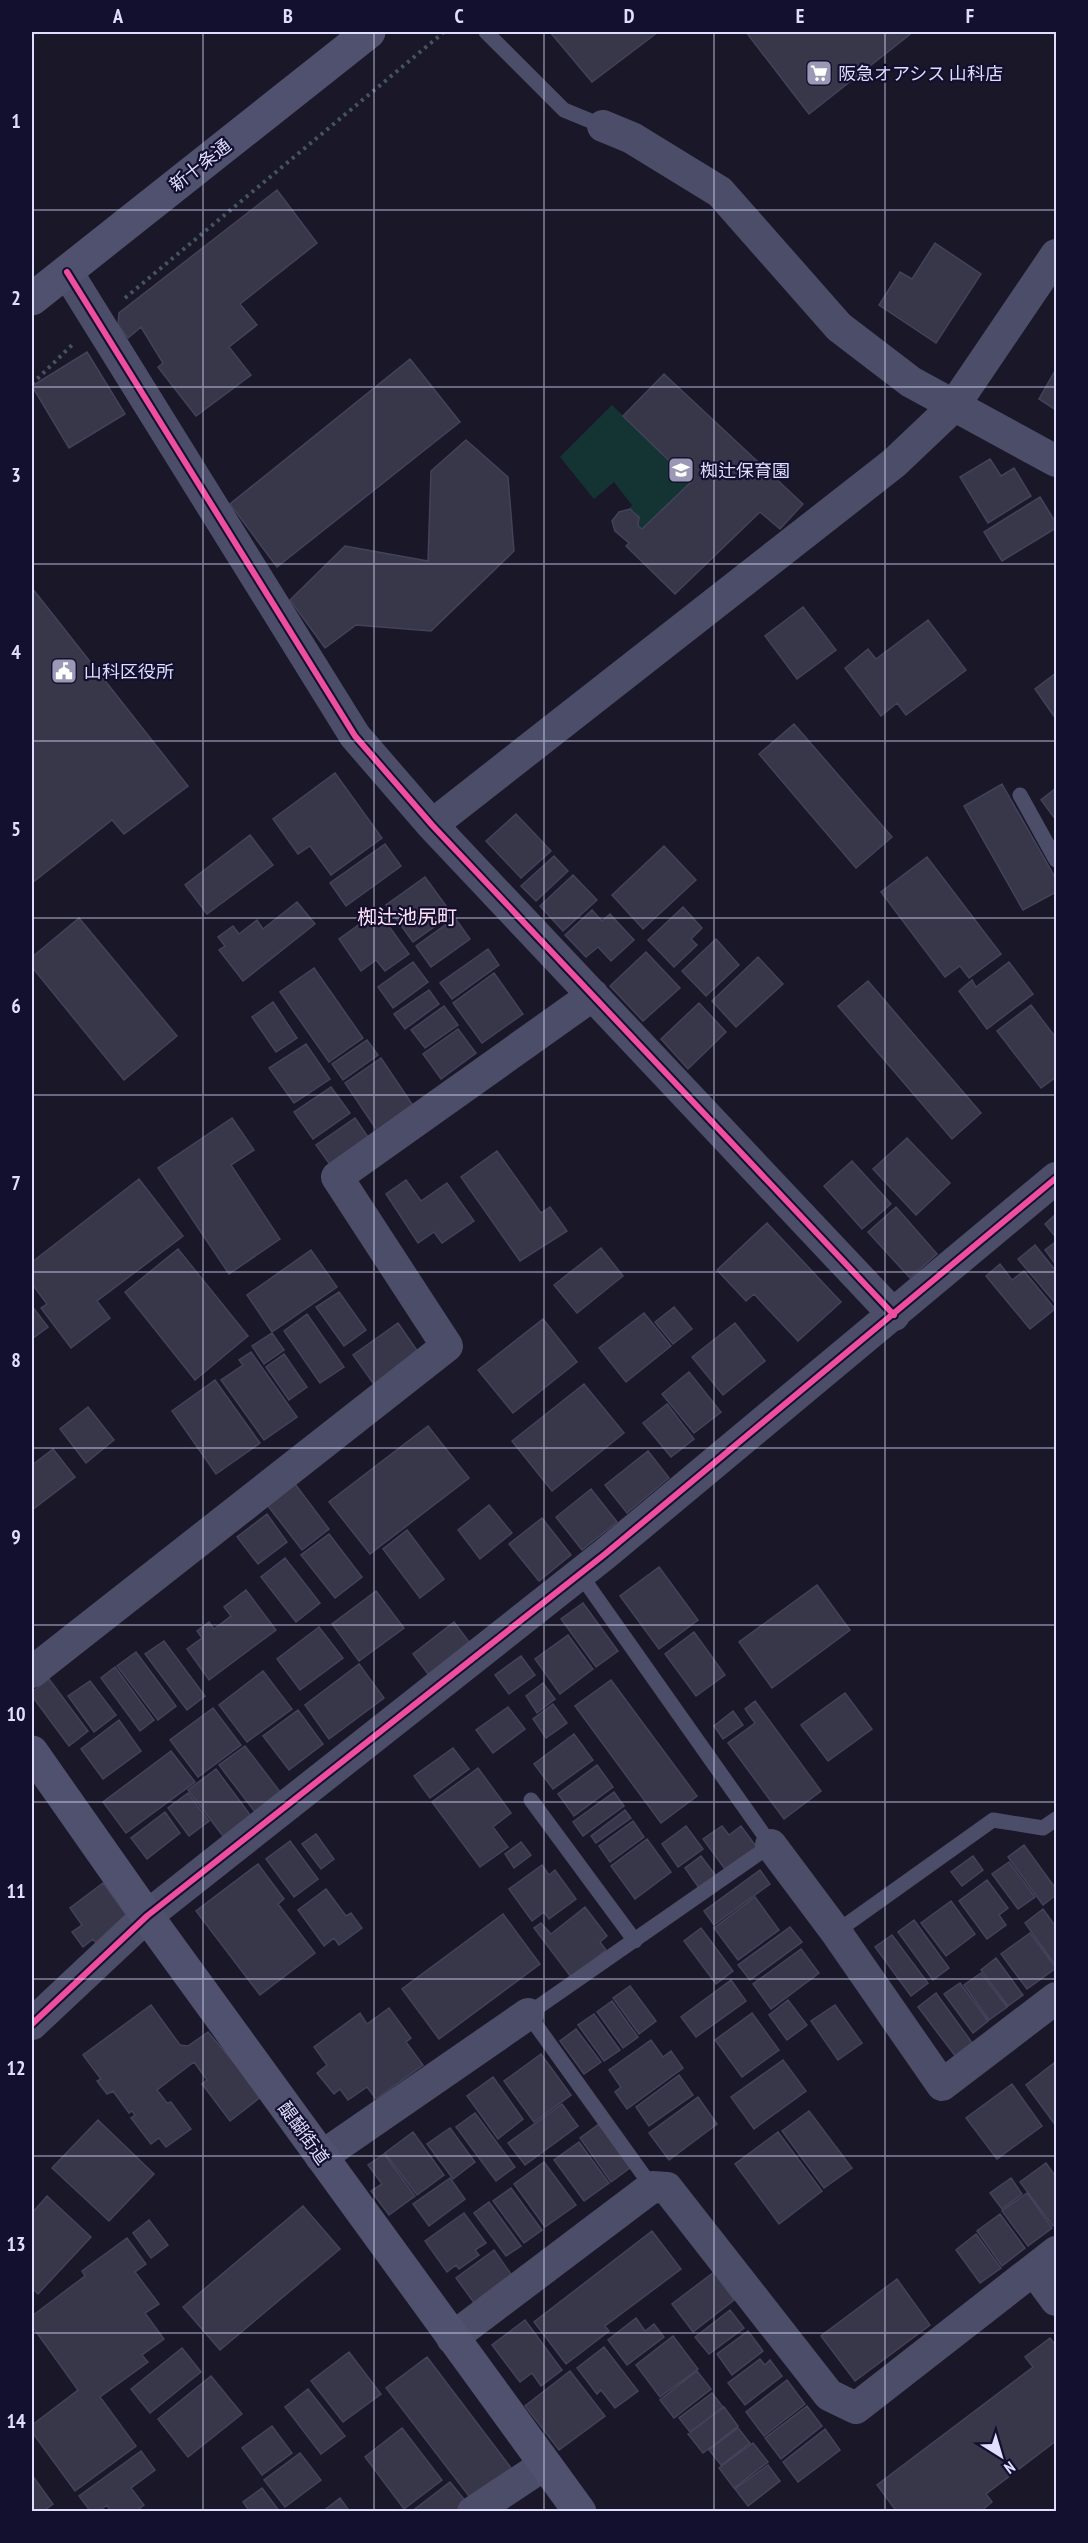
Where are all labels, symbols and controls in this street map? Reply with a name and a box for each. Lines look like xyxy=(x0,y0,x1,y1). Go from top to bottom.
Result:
text: A xyxy=(112,3,124,29)
text: B xyxy=(283,3,293,29)
text: C xyxy=(454,3,464,29)
text: D xyxy=(624,3,635,29)
text: E xyxy=(796,3,804,29)
text: F xyxy=(966,3,974,29)
supermarket icon: 阪急オアシス 山科店 xyxy=(804,58,834,88)
place label: 阪急オアシス 山科店 xyxy=(838,62,1003,85)
text: 1 xyxy=(11,108,21,134)
street label: 新十条通 xyxy=(165,134,235,196)
text: 2 xyxy=(11,285,21,311)
school or university icon: 椥辻保育園 xyxy=(666,455,696,485)
place label: 椥辻保育園 xyxy=(700,459,790,482)
text: 3 xyxy=(11,462,21,488)
text: 4 xyxy=(11,639,21,665)
public building icon: 山科区役所 xyxy=(49,656,79,686)
place label: 山科区役所 xyxy=(84,660,174,683)
text: 5 xyxy=(11,816,21,842)
district label: 椥辻池尻町 xyxy=(357,904,457,930)
text: 6 xyxy=(11,993,21,1019)
text: 7 xyxy=(11,1170,21,1196)
text: 8 xyxy=(11,1347,21,1373)
text: 9 xyxy=(11,1524,21,1550)
text: 10 xyxy=(6,1701,26,1727)
text: 11 xyxy=(6,1878,26,1904)
text: 12 xyxy=(6,2055,26,2081)
street label: 醍醐街道 xyxy=(274,2097,334,2169)
text: 13 xyxy=(6,2231,26,2257)
text: 14 xyxy=(6,2408,26,2434)
north arrow xyxy=(971,2426,1031,2486)
text: N xyxy=(1001,2457,1019,2479)

